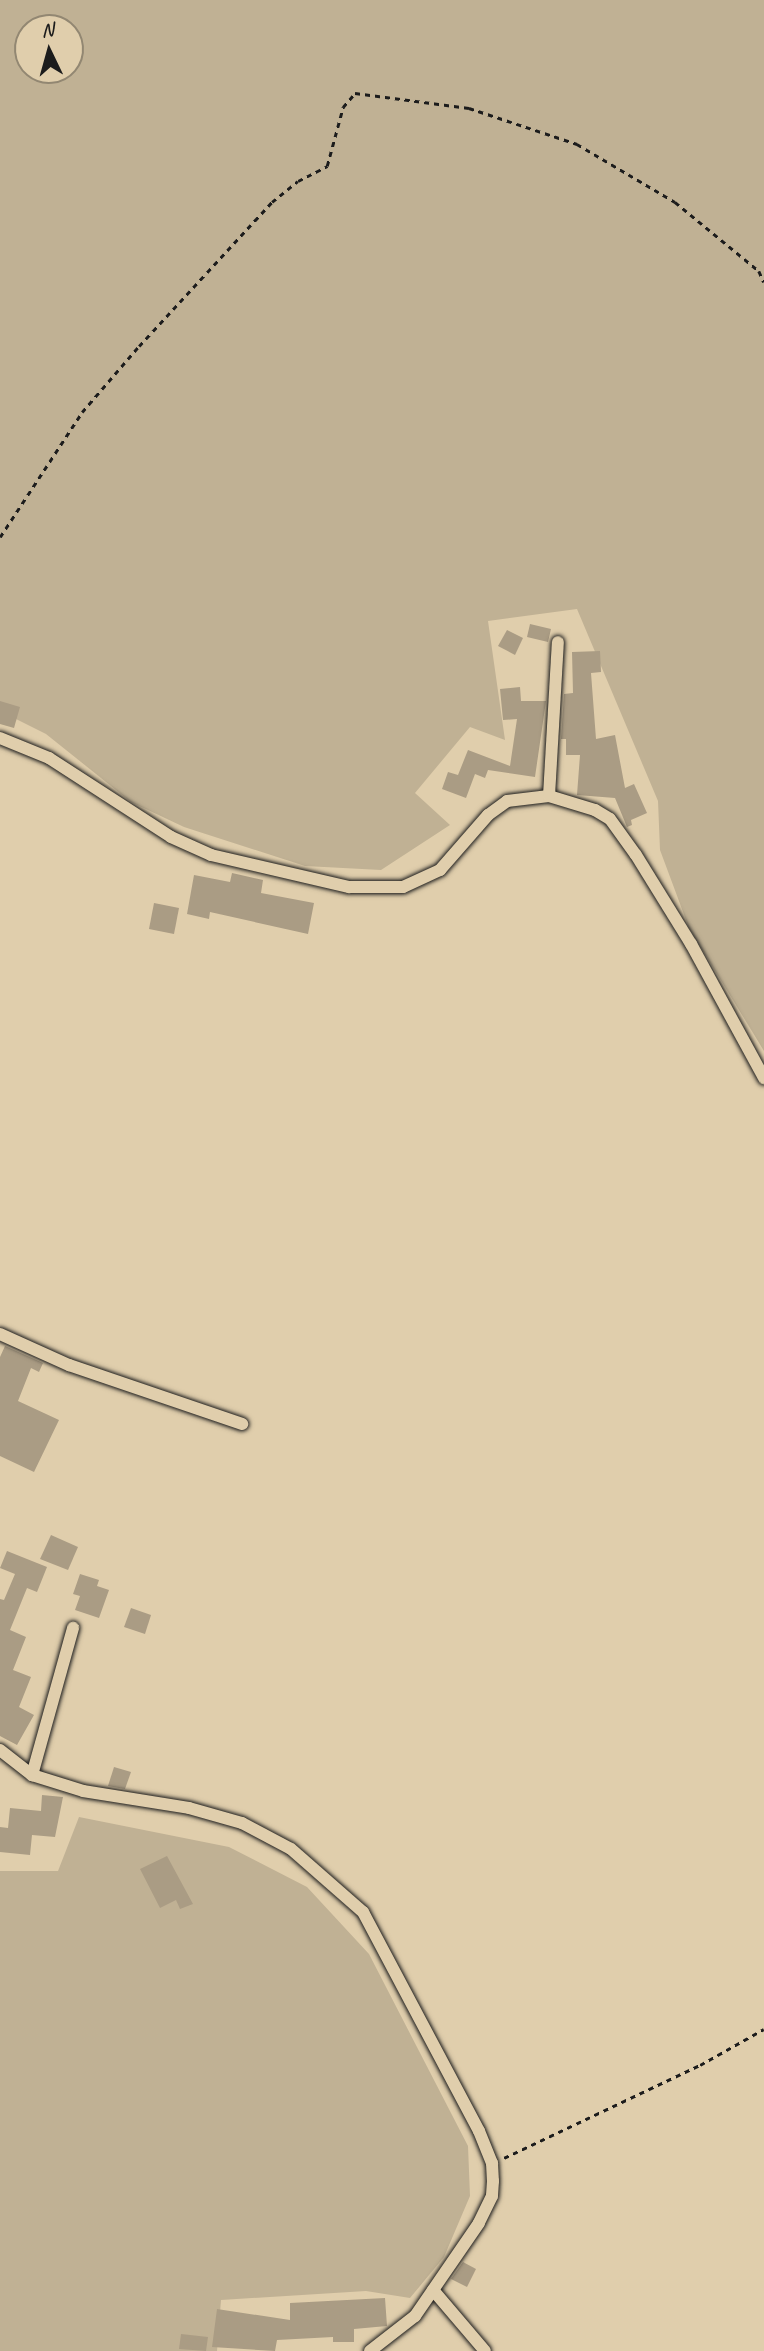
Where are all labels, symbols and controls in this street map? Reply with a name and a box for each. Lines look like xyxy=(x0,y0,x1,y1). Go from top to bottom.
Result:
north arrow xyxy=(14,14,84,84)
text: N xyxy=(40,18,54,43)

